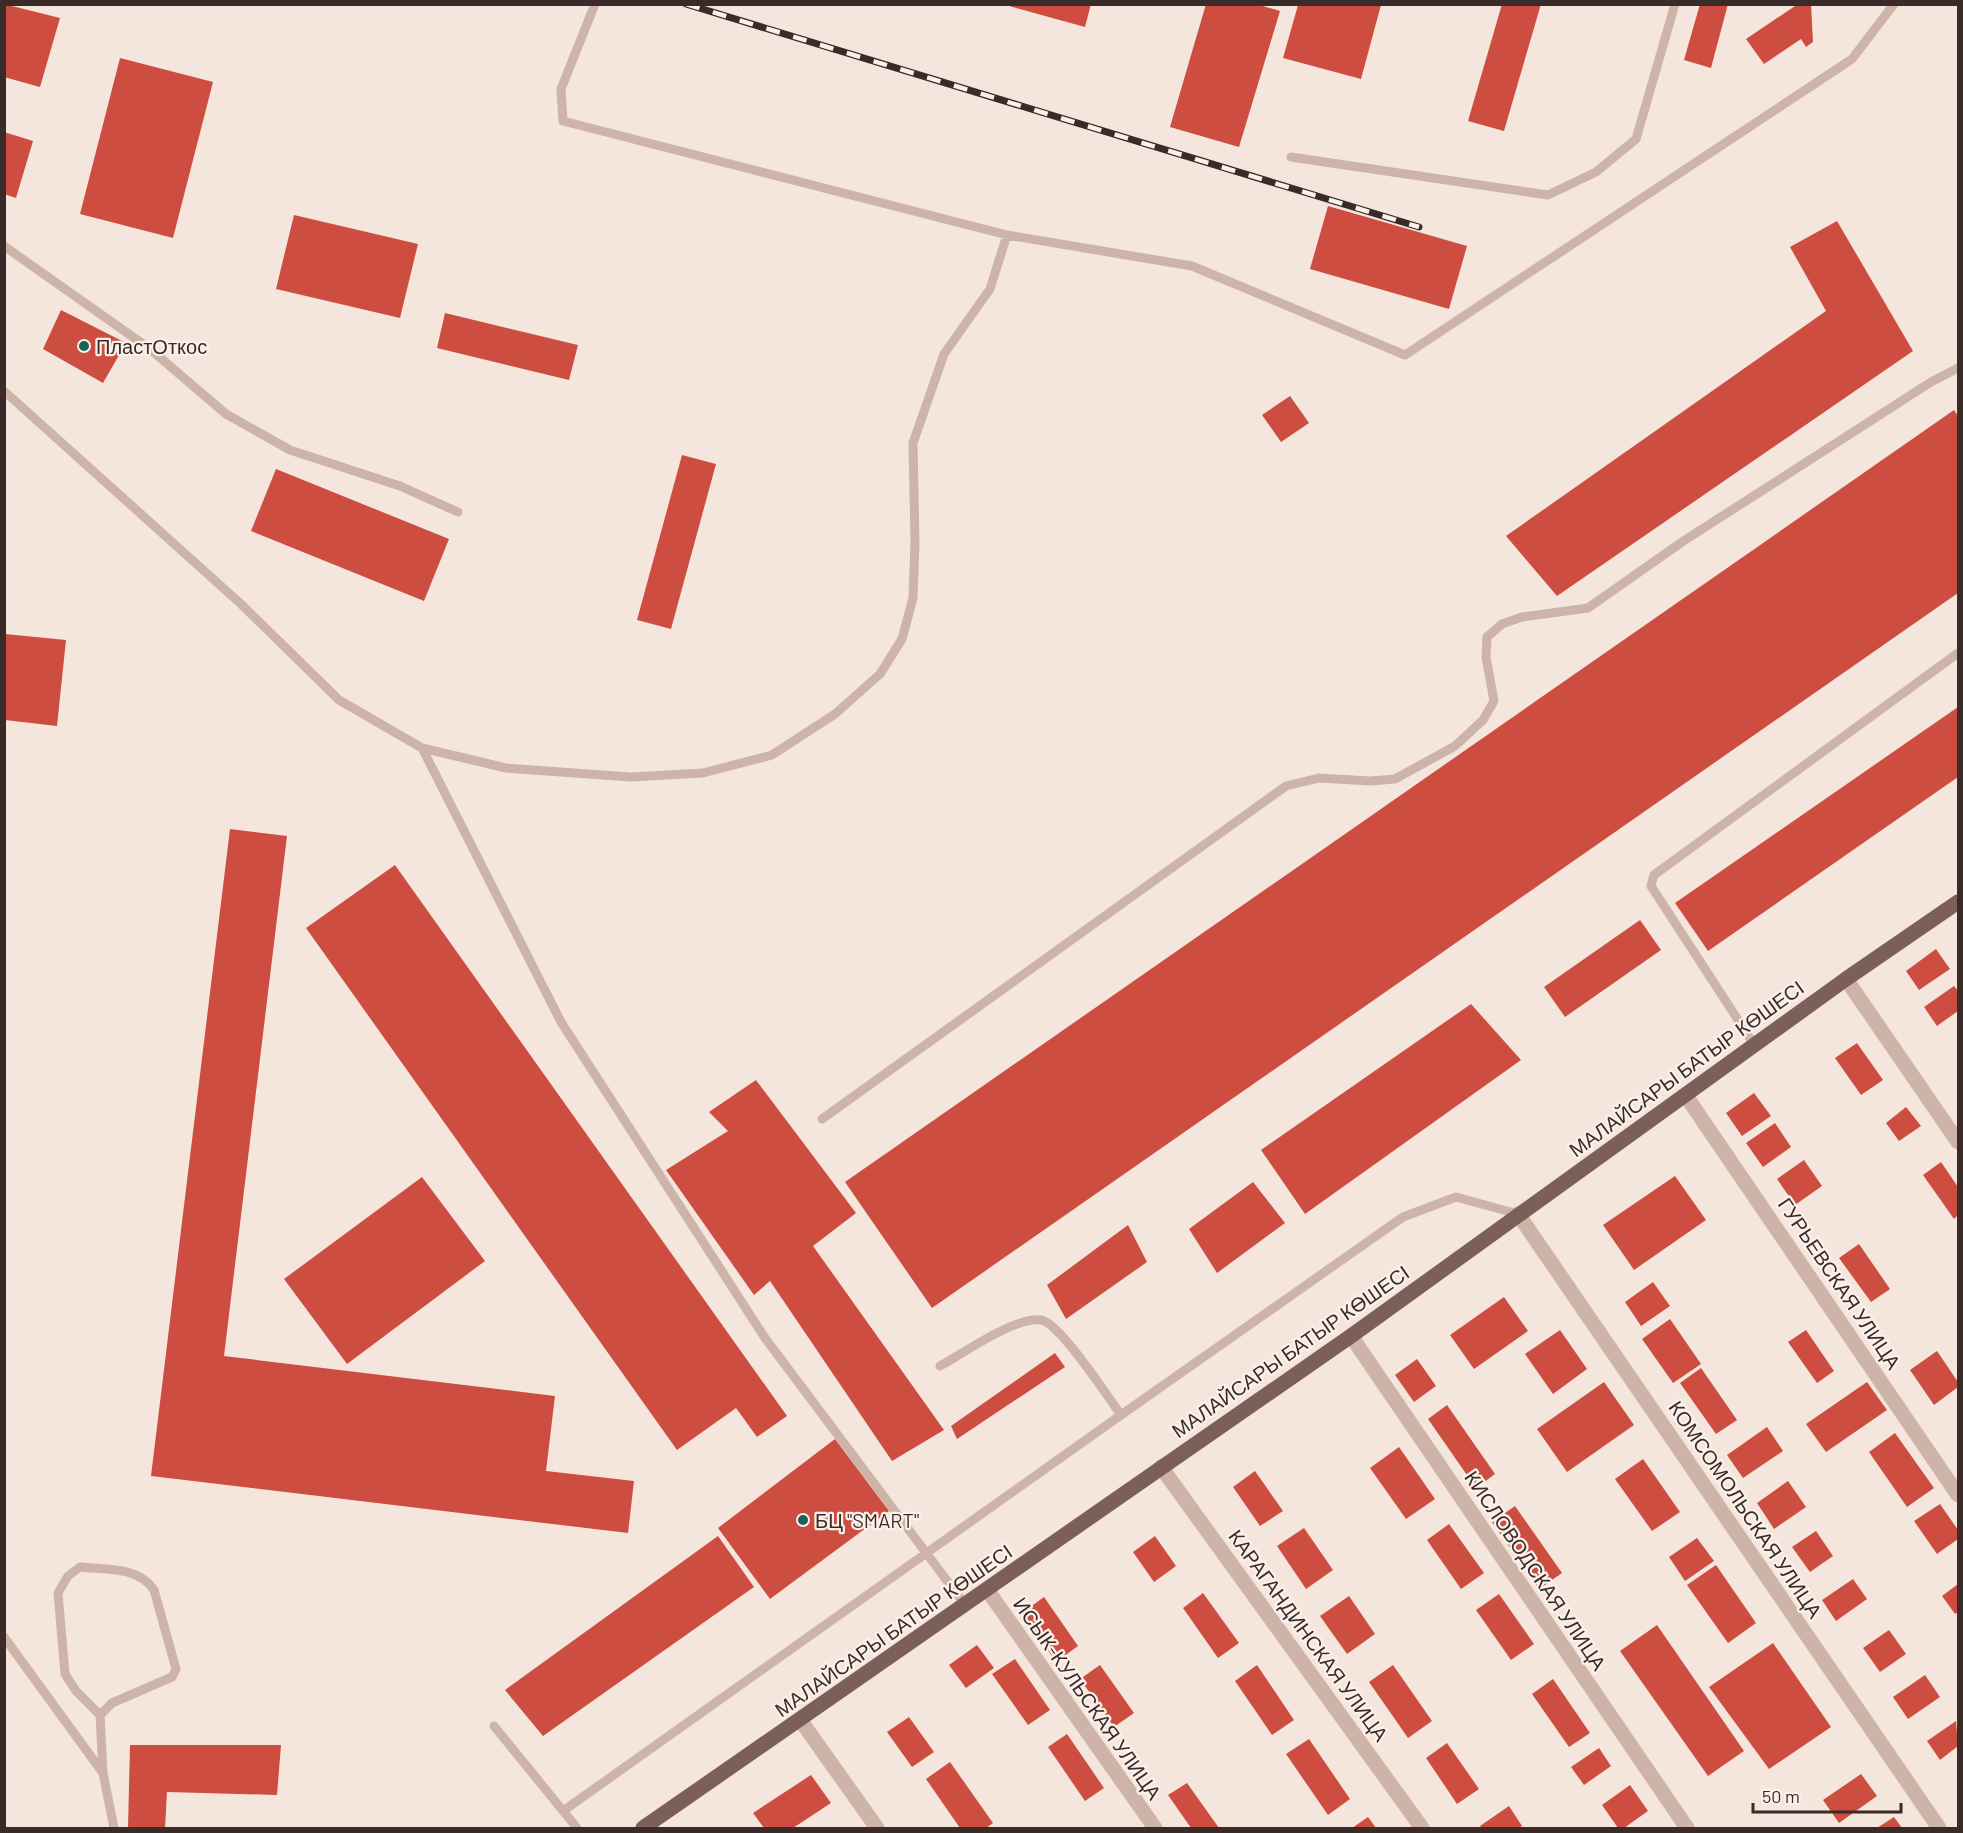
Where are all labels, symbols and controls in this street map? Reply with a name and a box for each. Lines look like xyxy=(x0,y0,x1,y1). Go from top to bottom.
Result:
place label: ПластОткос xyxy=(96,334,207,358)
marker: ПластОткос xyxy=(77,339,91,353)
street label: МАЛАЙСАРЫ БАТЫР КӨШЕСІ xyxy=(1564,975,1808,1161)
street label: ГУРЬЕВСКАЯ УЛИЦА xyxy=(1774,1193,1907,1374)
street label: МАЛАЙСАРЫ БАТЫР КӨШЕСІ xyxy=(1167,1260,1413,1442)
street label: КОМСОМОЛЬСКАЯ УЛИЦА xyxy=(1664,1396,1828,1623)
street label: КИСЛОВОДСКАЯ УЛИЦА xyxy=(1460,1466,1612,1675)
place label: БЦ "SMART" xyxy=(815,1508,919,1532)
marker: БЦ "SMART" xyxy=(796,1513,810,1527)
street label: КАРАГАНДИНСКАЯ УЛИЦА xyxy=(1224,1525,1394,1746)
street label: МАЛАЙСАРЫ БАТЫР КӨШЕСІ xyxy=(770,1539,1016,1721)
street label: ИСЫК-КУЛЬСКАЯ УЛИЦА xyxy=(1009,1592,1167,1804)
scale bar xyxy=(1753,1776,1902,1814)
text: 50 m xyxy=(1762,1785,1800,1807)

